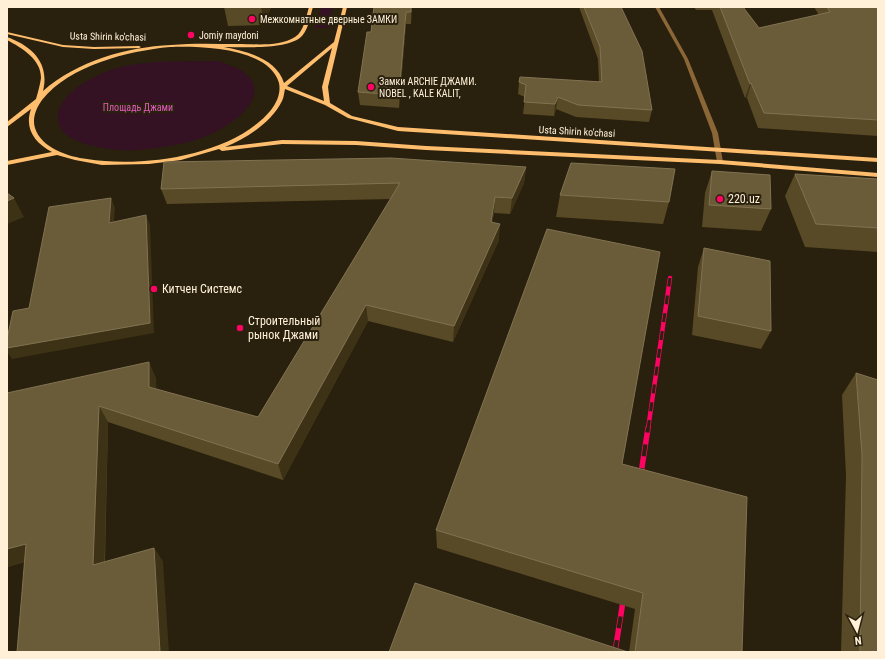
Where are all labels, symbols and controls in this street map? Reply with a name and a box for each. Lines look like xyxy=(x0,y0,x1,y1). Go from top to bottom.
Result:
marker: Межкомнатные дверные ЗАМКИ xyxy=(247,14,257,24)
place label: Межкомнатные дверные ЗАМКИ xyxy=(260,14,397,25)
street label: Usta Shirin ko'chasi xyxy=(70,30,146,43)
marker: Jomiy maydoni xyxy=(186,30,196,40)
place label: Jomiy maydoni xyxy=(199,30,259,41)
place label: Замки ARCHIE ДЖАМИ. NOBEL , KALE KALIT, xyxy=(379,76,477,99)
marker: Замки ARCHIE ДЖАМИ. NOBEL , KALE KALIT, xyxy=(366,82,376,92)
park label: Площадь Джами xyxy=(103,102,173,113)
street label: Usta Shirin ko'chasi xyxy=(539,124,615,139)
place label: 220.uz xyxy=(728,192,760,206)
marker: 220.uz xyxy=(715,194,725,204)
place label: Китчен Системс xyxy=(162,282,243,296)
marker: Китчен Системс xyxy=(149,284,159,294)
place label: Строительный рынок Джами xyxy=(248,314,320,342)
marker: Строительный рынок Джами xyxy=(235,323,245,333)
north arrow xyxy=(837,611,877,651)
text: N xyxy=(854,634,862,647)

